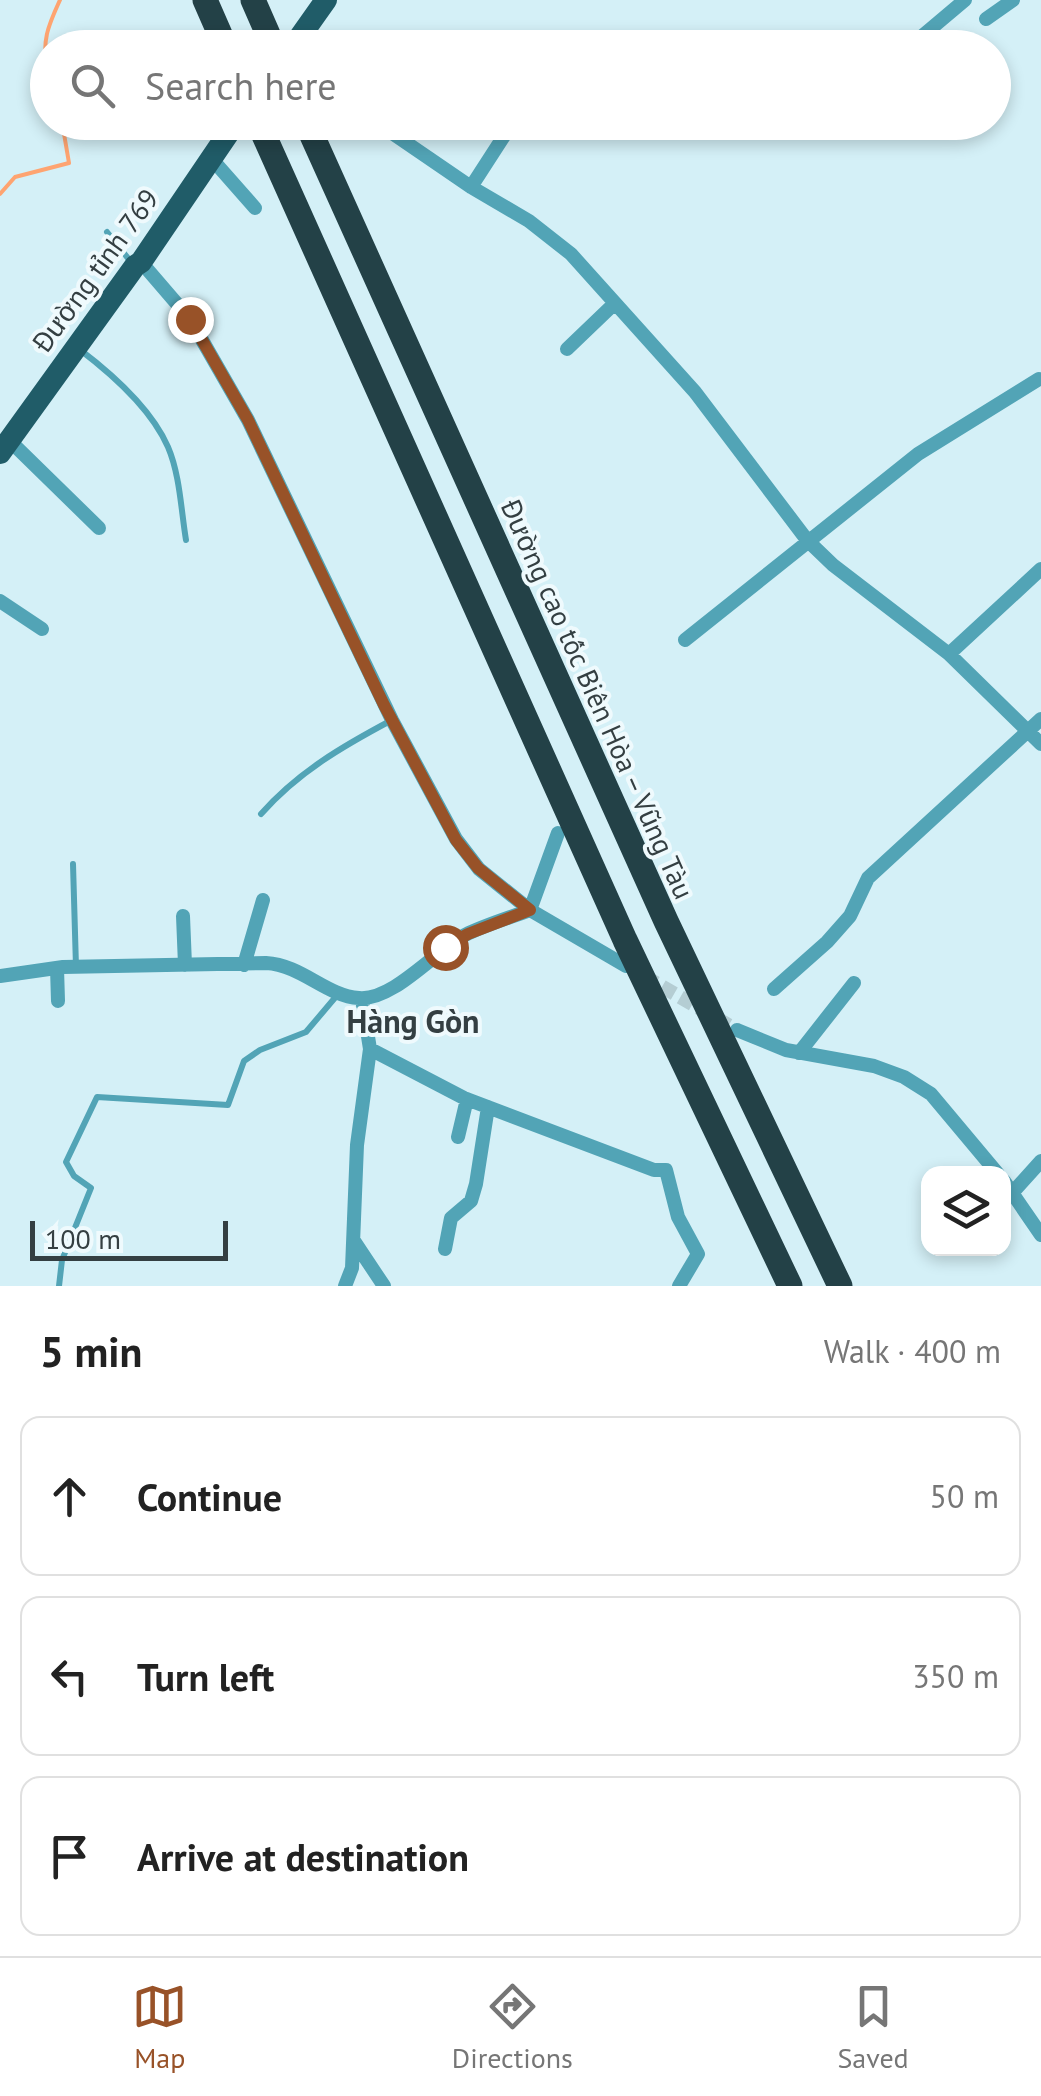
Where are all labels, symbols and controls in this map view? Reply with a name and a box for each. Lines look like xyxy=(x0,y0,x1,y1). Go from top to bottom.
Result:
search box xyxy=(30,30,1011,140)
icon: search xyxy=(65,58,120,113)
text: Search here xyxy=(145,61,337,110)
street label: Đường tỉnh 769 xyxy=(23,181,167,360)
route end xyxy=(168,297,214,343)
street label: Đường cao tốc Biên Hòa – Vũng Tàu xyxy=(493,493,703,905)
route start xyxy=(423,925,469,971)
district label: Hàng Gòn xyxy=(346,1000,480,1042)
map controls xyxy=(921,1166,1011,1256)
button: layers xyxy=(921,1166,1011,1256)
scale bar xyxy=(30,1216,228,1260)
text: 100 m xyxy=(45,1220,121,1257)
text: 5 min xyxy=(40,1324,142,1379)
text: Walk · 400 m xyxy=(824,1330,1001,1372)
icon: ahead xyxy=(42,1469,97,1524)
text: Continue xyxy=(137,1472,282,1521)
text: 50 m xyxy=(930,1475,999,1517)
icon: left xyxy=(42,1649,97,1704)
text: Turn left xyxy=(137,1652,274,1701)
text: 350 m xyxy=(912,1655,999,1697)
icon: arrive xyxy=(42,1829,97,1884)
text: Arrive at destination xyxy=(137,1832,469,1881)
tab: Map xyxy=(132,1979,187,2076)
tab: Directions xyxy=(452,1979,573,2076)
tab: Saved xyxy=(837,1979,909,2076)

